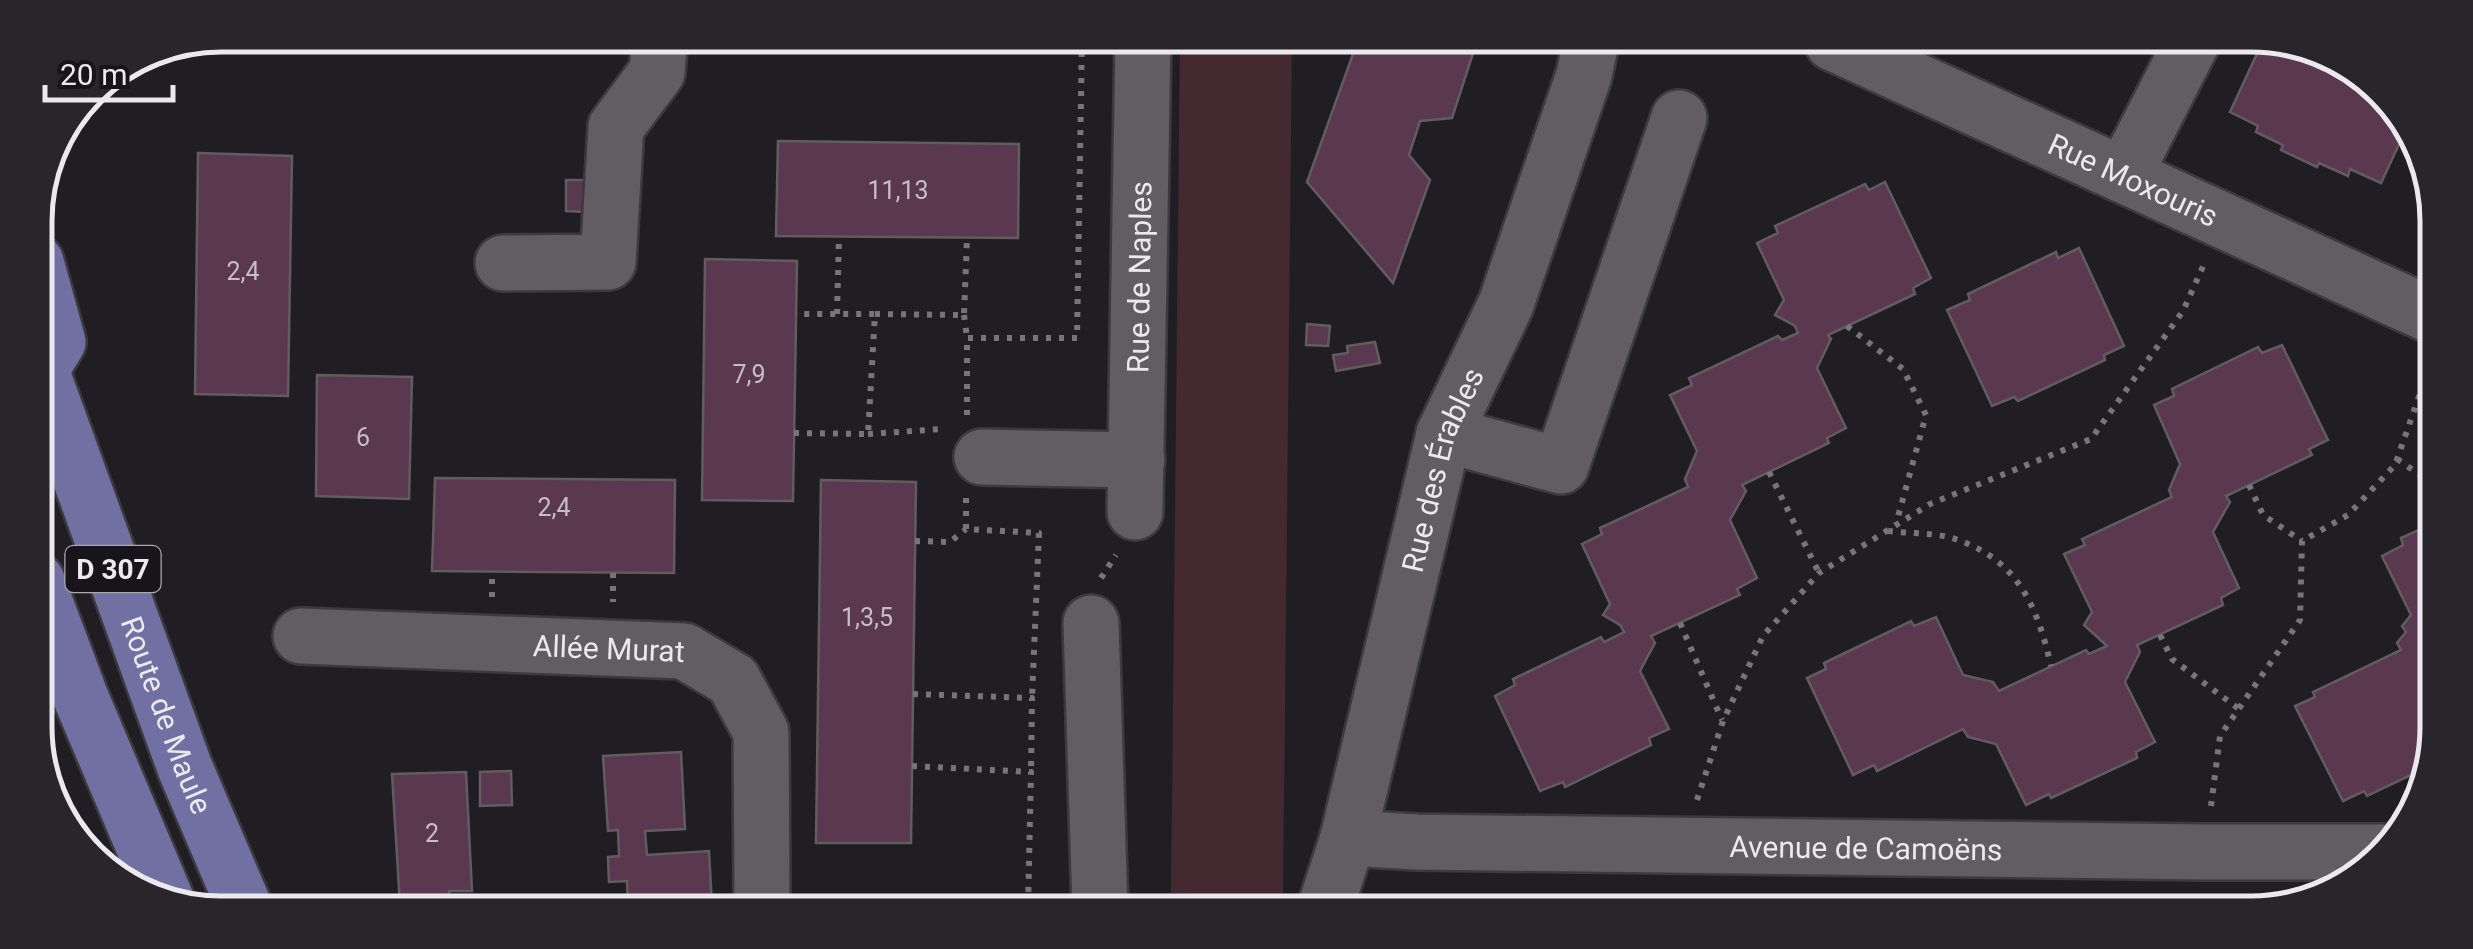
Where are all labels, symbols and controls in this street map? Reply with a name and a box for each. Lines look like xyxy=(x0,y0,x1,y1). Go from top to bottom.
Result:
scale bar xyxy=(45,40,172,102)
text: 20 m xyxy=(60,57,127,92)
street label: Rue Moxouris xyxy=(2043,126,2224,233)
house number: 11,13 xyxy=(867,176,929,205)
street label: Rue de Naples xyxy=(1120,181,1158,373)
house number: 2,4 xyxy=(226,257,260,286)
house number: 7,9 xyxy=(732,360,766,389)
street label: Rue des Érables xyxy=(1394,362,1491,575)
house number: 6 xyxy=(356,423,370,452)
house number: 2,4 xyxy=(537,493,571,522)
road number: D 307 xyxy=(66,546,160,592)
house number: 1,3,5 xyxy=(841,603,893,632)
street label: Route de Maule xyxy=(114,611,220,819)
street label: Allée Murat xyxy=(532,628,685,669)
house number: 2 xyxy=(425,819,439,848)
street label: Avenue de Camoëns xyxy=(1729,828,2003,867)

